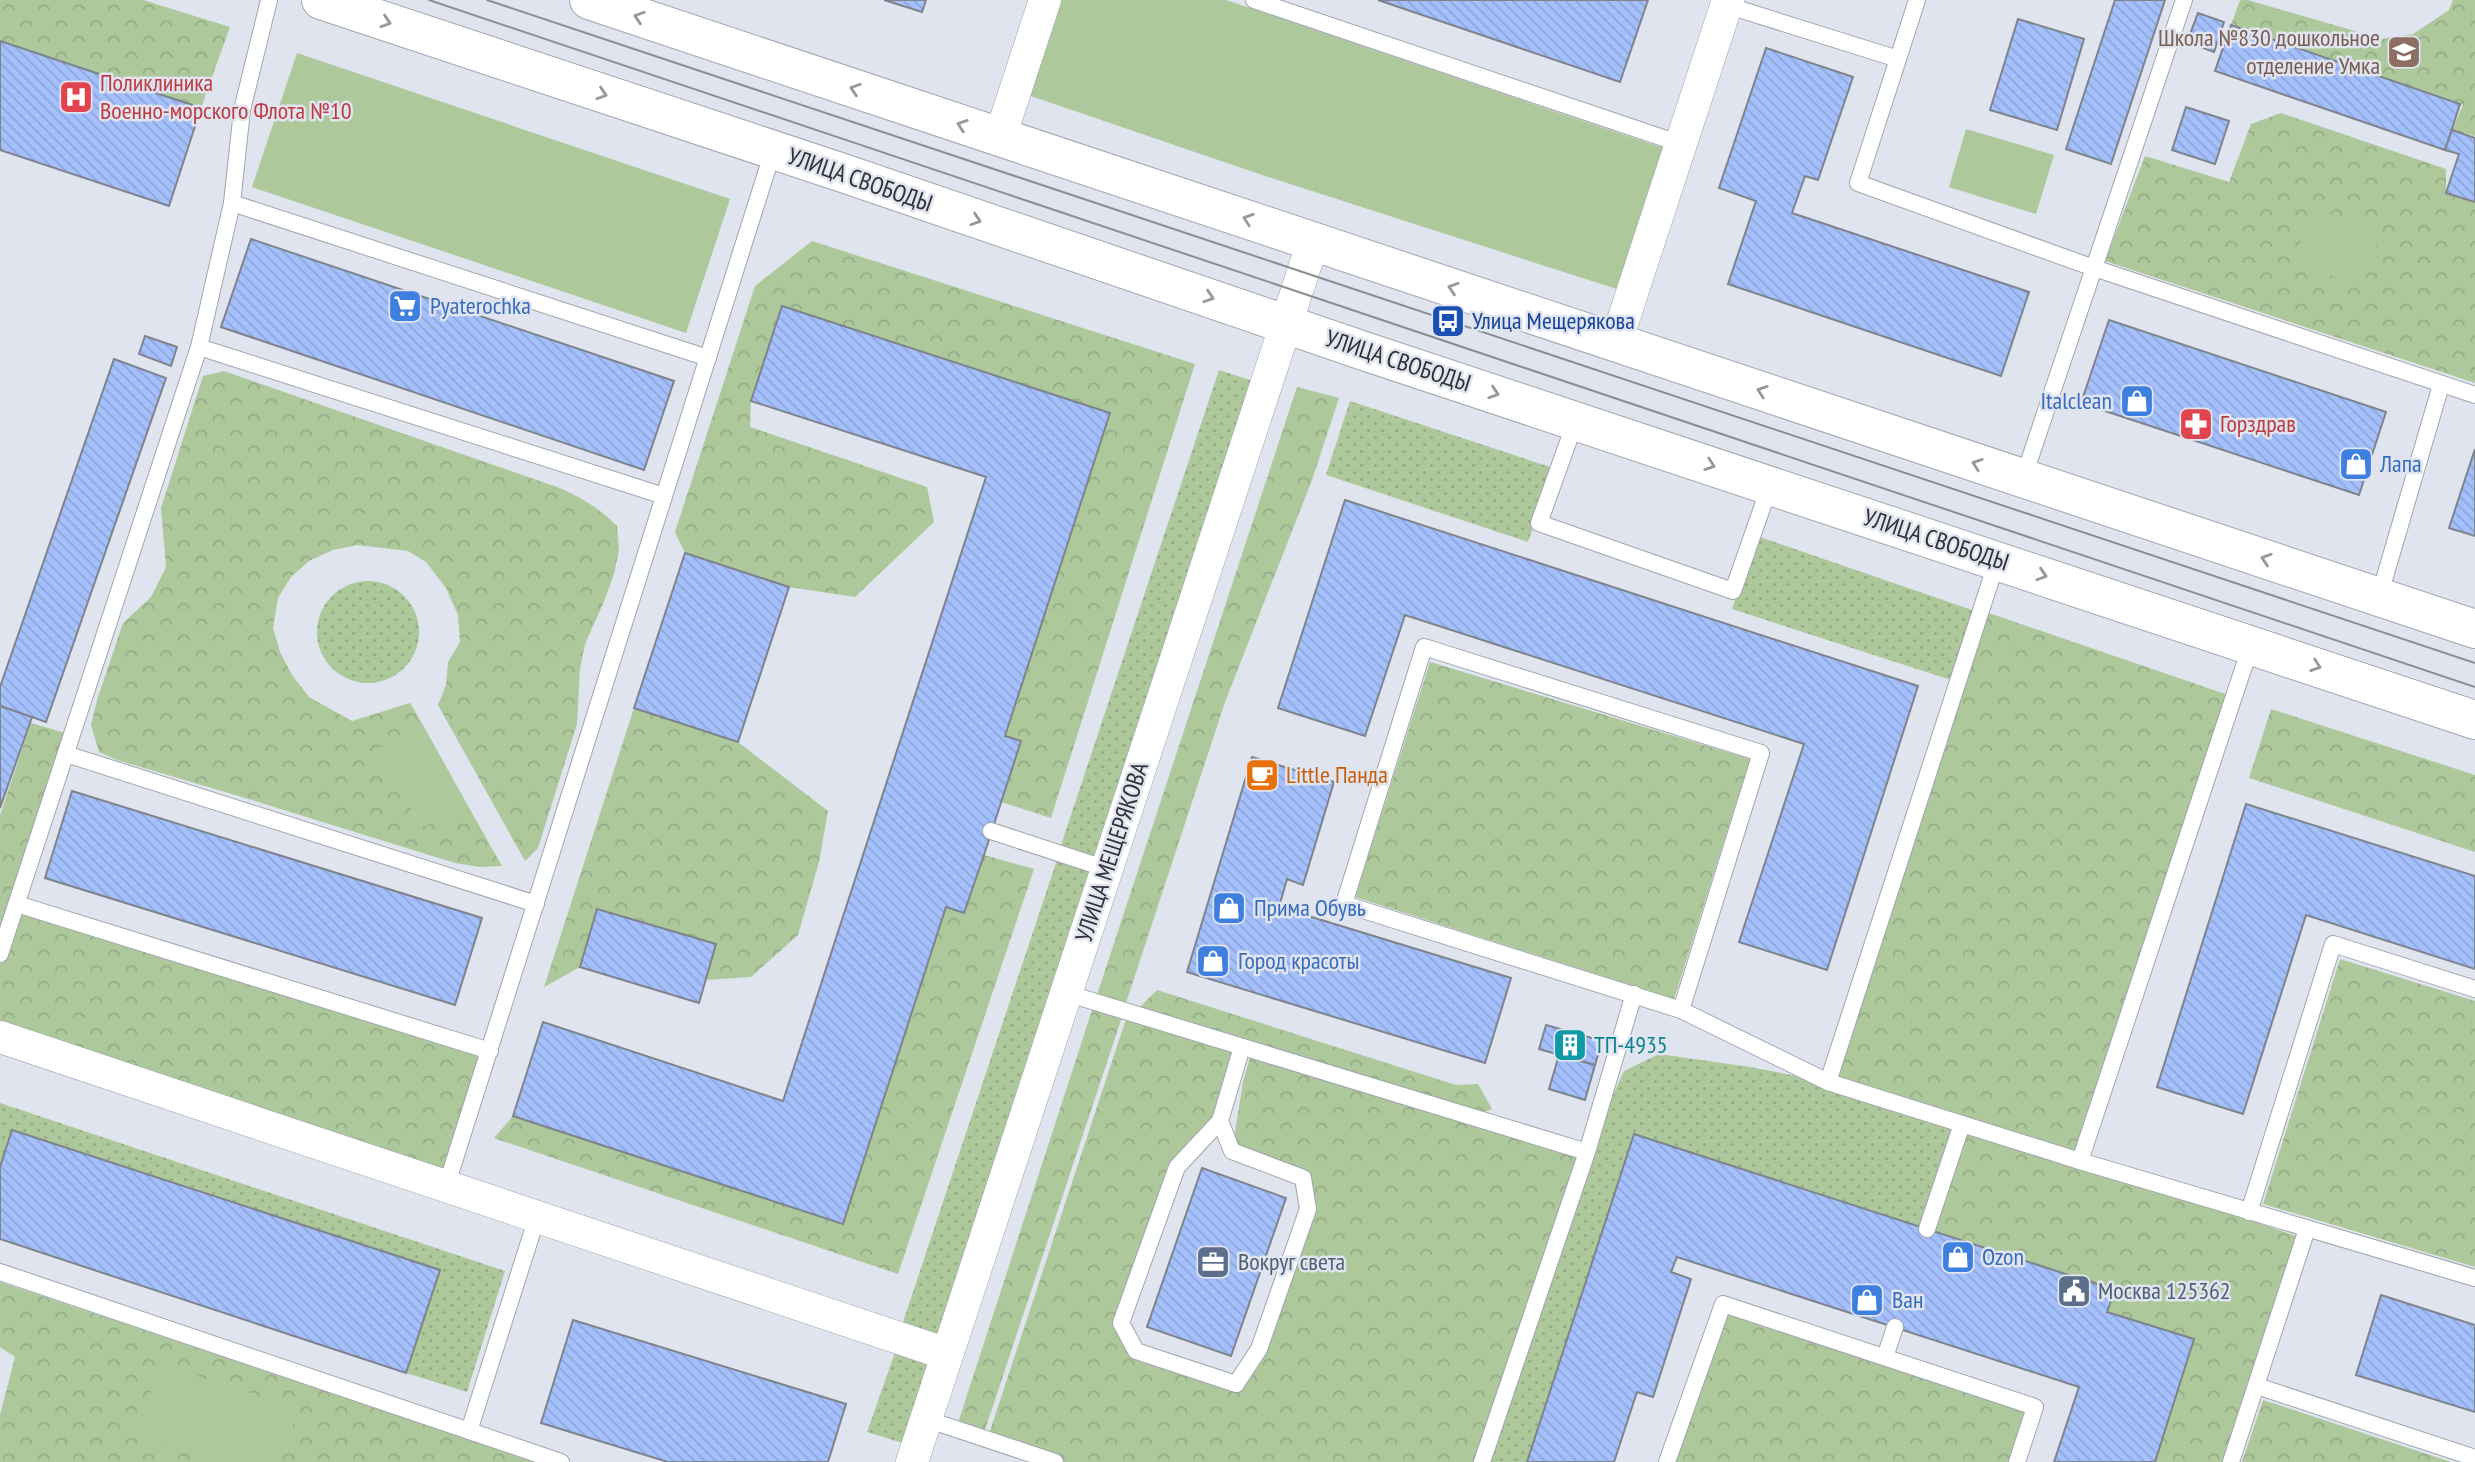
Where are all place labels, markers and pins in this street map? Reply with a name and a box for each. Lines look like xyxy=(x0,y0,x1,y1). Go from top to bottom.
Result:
place label: Школа №830 дошкольное отделение Умка xyxy=(2158,22,2380,81)
school or university icon: Школа №830 дошкольное отделение Умка xyxy=(2385,33,2423,71)
place label: Поликлиника Военно-морского Флота №10 xyxy=(100,67,352,126)
hospital icon: Поликлиника Военно-морского Флота №10 xyxy=(57,78,95,116)
supermarket icon: Pyaterochka xyxy=(386,287,424,325)
place label: Pyaterochka xyxy=(430,290,531,321)
bus stop icon: Улица Мещерякова xyxy=(1429,302,1467,340)
place label: Улица Мещерякова xyxy=(1472,305,1635,336)
shop icon: Italclean xyxy=(2118,382,2156,420)
place label: Italclean xyxy=(2040,385,2112,416)
pharmacy icon: Горздрав xyxy=(2177,405,2215,443)
place label: Горздрав xyxy=(2220,408,2296,439)
shop icon: Лапа xyxy=(2337,445,2375,483)
place label: Лапа xyxy=(2379,448,2422,479)
cafe icon: Little Панда xyxy=(1243,756,1281,794)
place label: Little Панда xyxy=(1286,759,1388,790)
shop icon: Прима Обувь xyxy=(1210,889,1248,927)
place label: Прима Обувь xyxy=(1254,892,1366,923)
shop icon: Город красоты xyxy=(1194,942,1232,980)
place label: Город красоты xyxy=(1238,945,1359,976)
building icon: ТП-4935 xyxy=(1551,1026,1589,1064)
place label: ТП-4935 xyxy=(1594,1029,1668,1060)
shop icon: Ozon xyxy=(1939,1238,1977,1276)
place label: Ozon xyxy=(1982,1241,2024,1272)
office icon: Вокруг света xyxy=(1194,1243,1232,1281)
place label: Вокруг света xyxy=(1238,1246,1345,1277)
public building icon: Москва 125362 xyxy=(2055,1272,2093,1310)
place label: Москва 125362 xyxy=(2098,1275,2231,1306)
shop icon: Ван xyxy=(1848,1281,1886,1319)
place label: Ван xyxy=(1892,1284,1923,1315)

